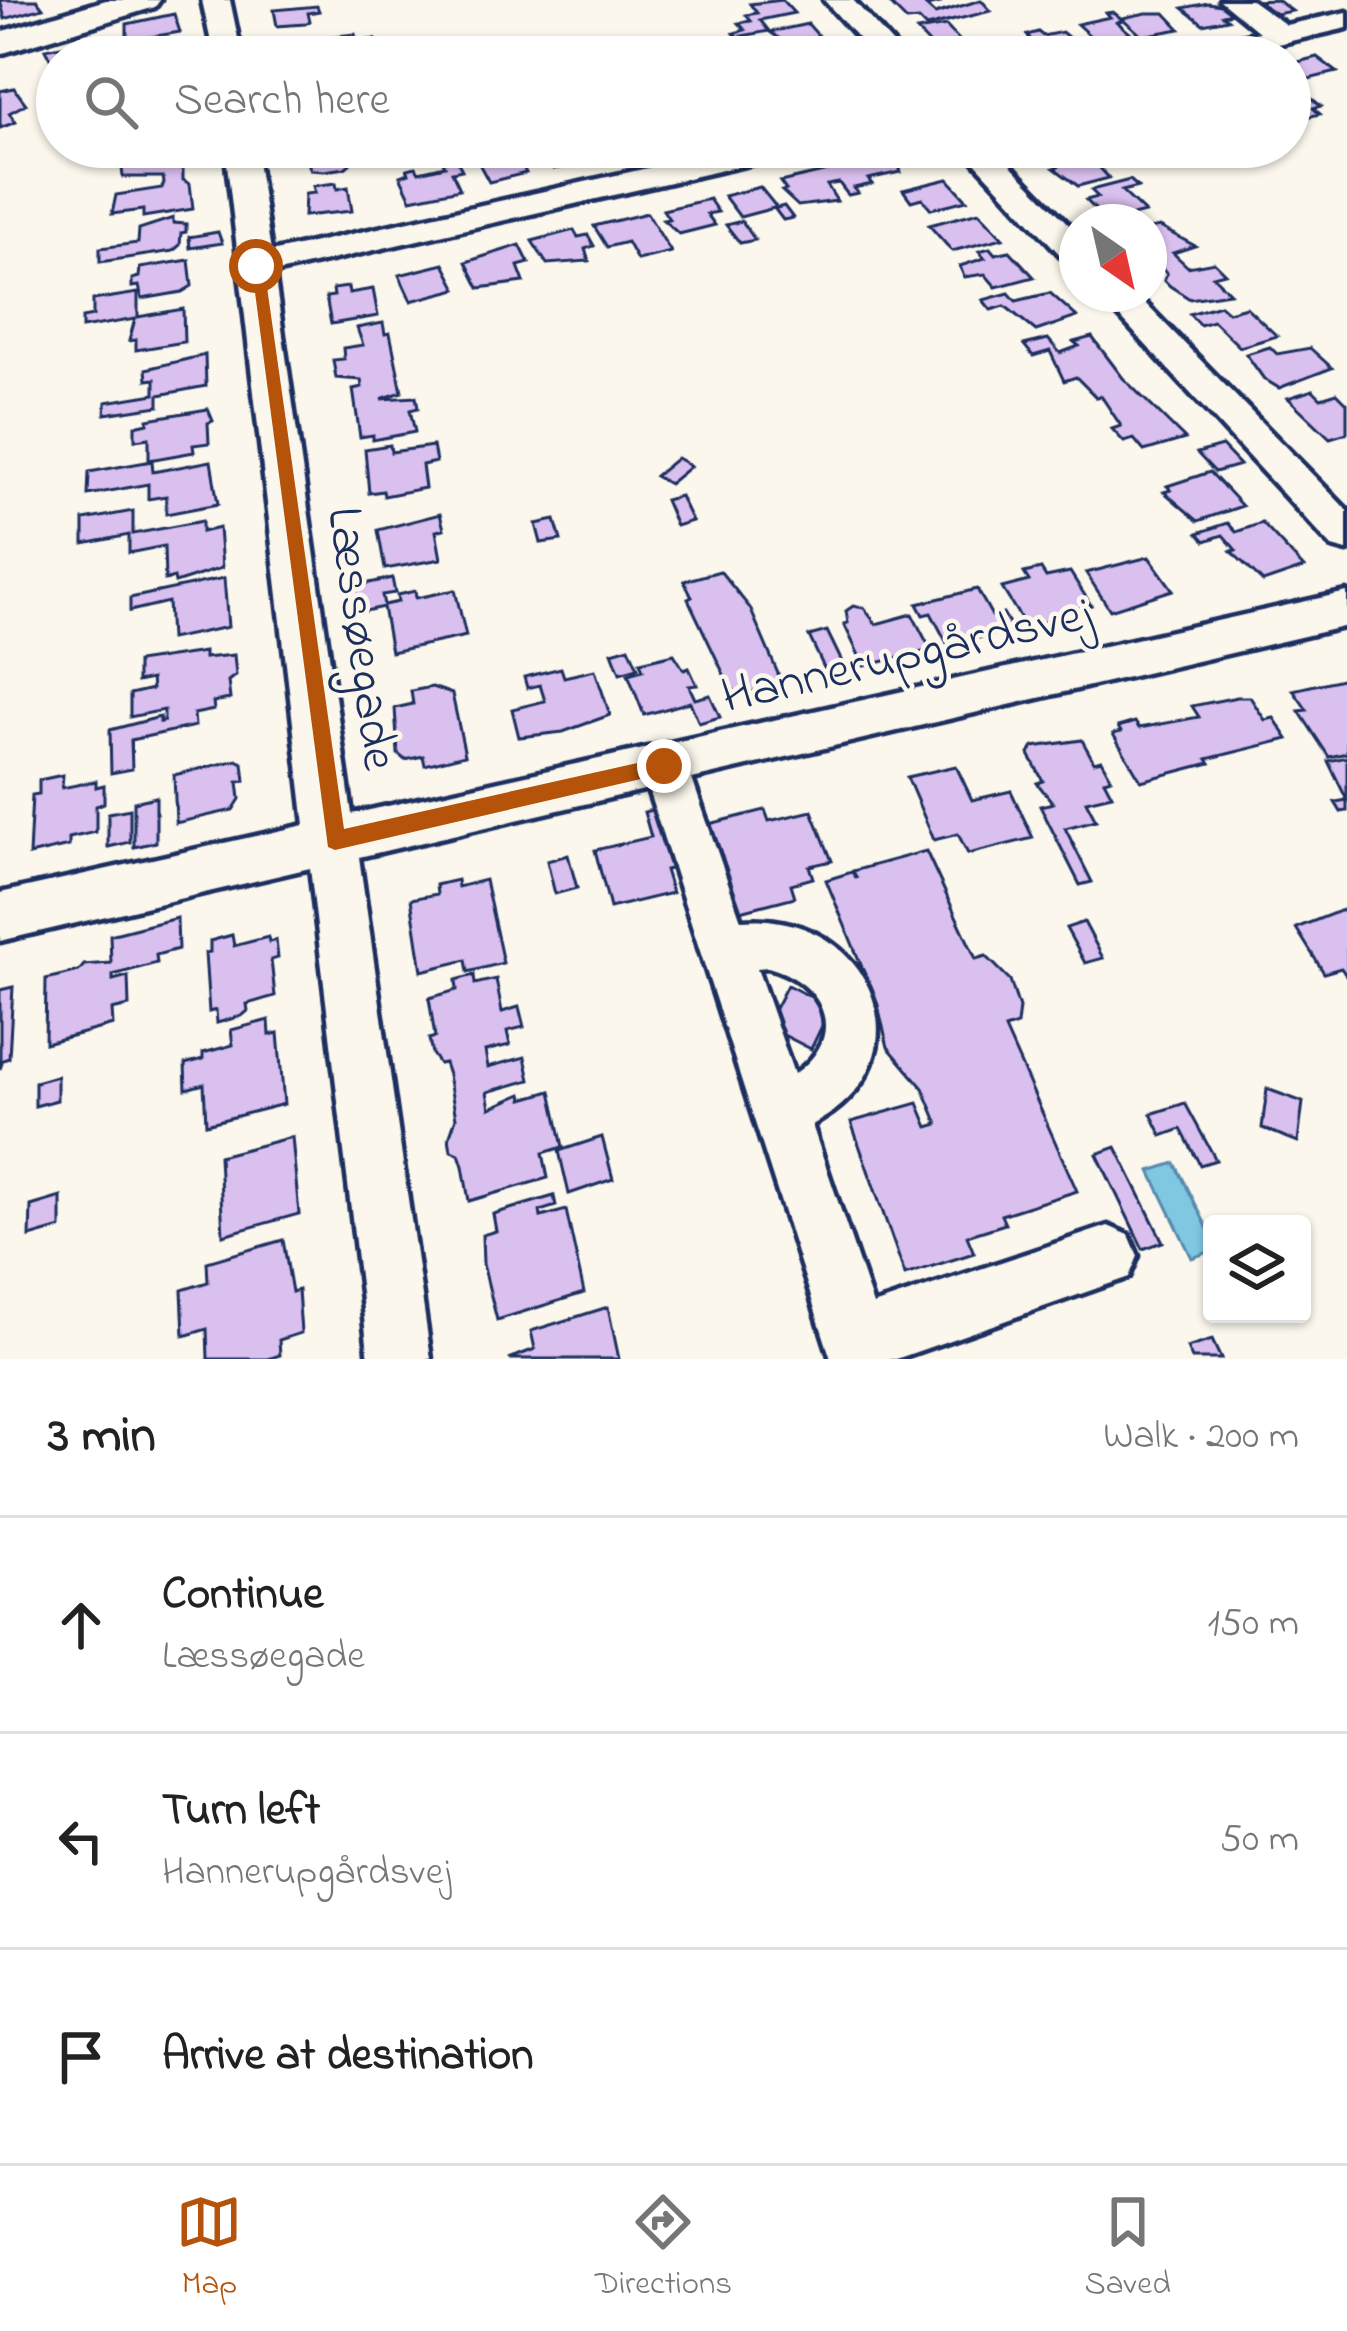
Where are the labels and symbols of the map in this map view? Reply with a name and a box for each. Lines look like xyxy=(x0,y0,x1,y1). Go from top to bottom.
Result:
north arrow xyxy=(1059,204,1167,312)
route start xyxy=(229,239,283,293)
street label: Læssøegade xyxy=(304,502,415,775)
street label: Hannerupgårdsvej xyxy=(715,578,1102,736)
route end xyxy=(637,739,691,793)

